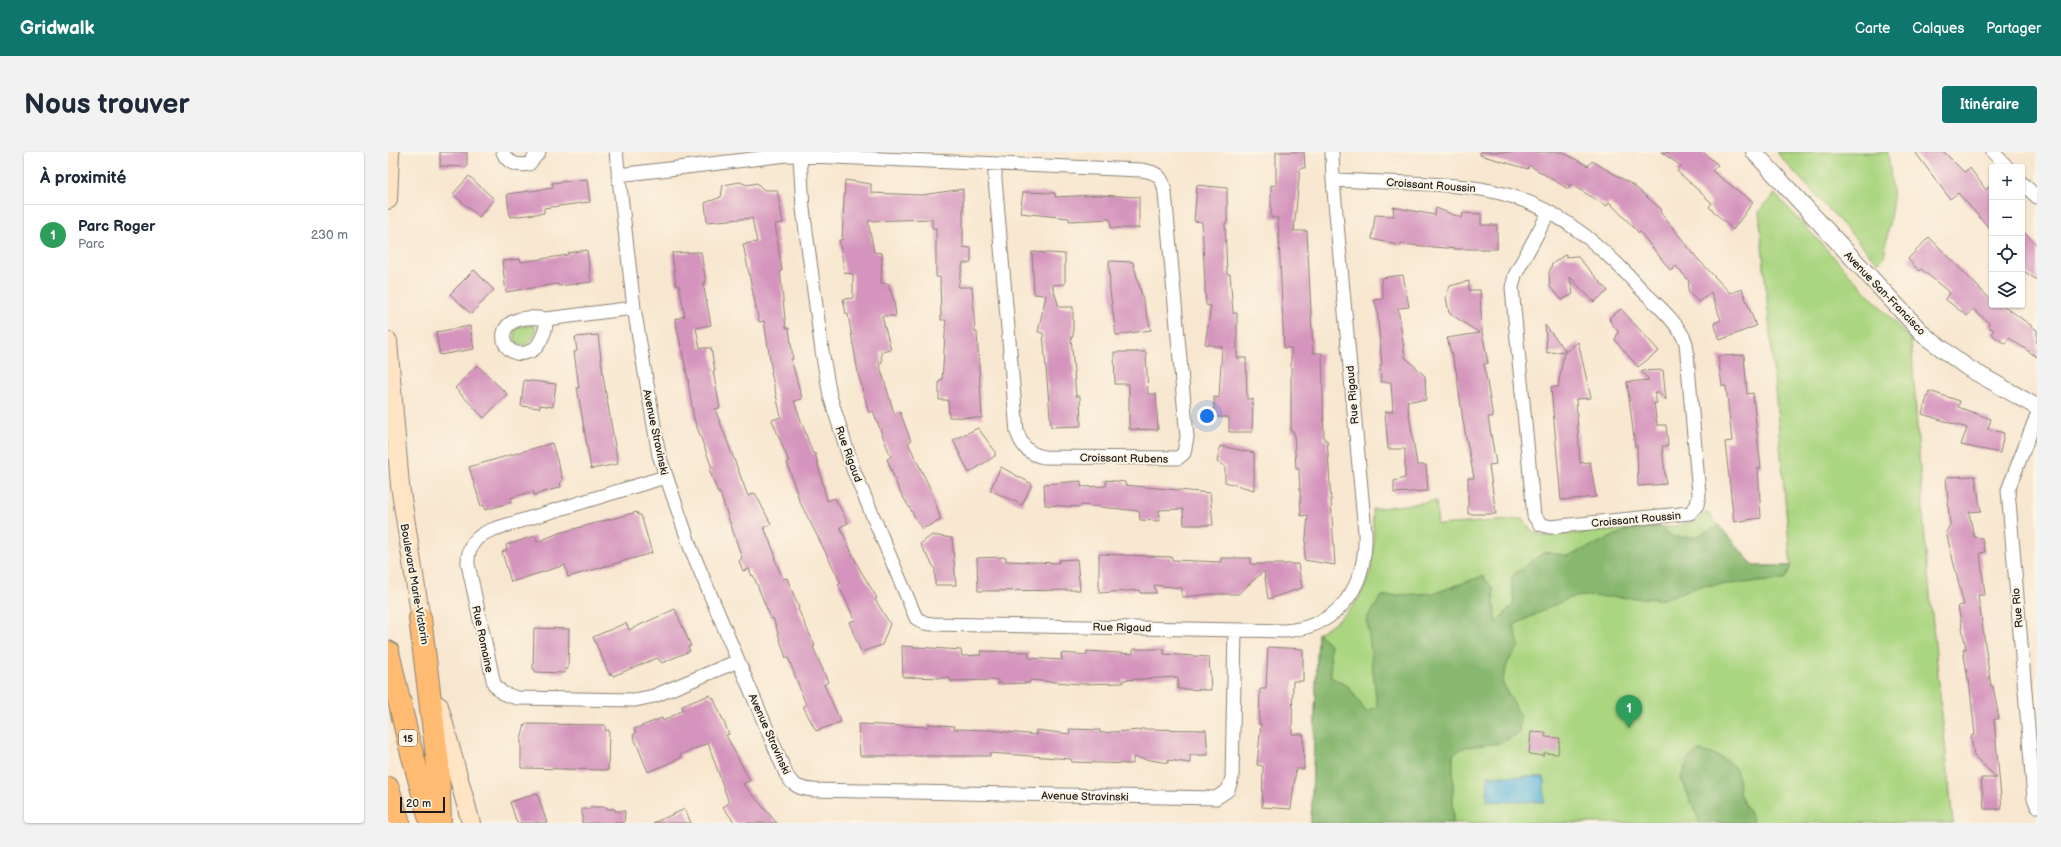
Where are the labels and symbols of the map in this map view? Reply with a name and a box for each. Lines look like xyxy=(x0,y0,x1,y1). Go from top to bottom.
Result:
street label: Croissant Roussin xyxy=(1386,176,1476,195)
street label: Avenue San-Francisco xyxy=(1841,249,1928,338)
street label: Rue Rigaud xyxy=(1343,365,1362,425)
street label: Avenue Stravinski xyxy=(640,388,671,476)
your location xyxy=(1197,406,1217,426)
street label: Rue Rigaud xyxy=(832,424,865,484)
street label: Croissant Rubens xyxy=(1080,451,1169,466)
street label: Croissant Roussin xyxy=(1591,509,1681,530)
street label: Boulevard Marie-Victorin xyxy=(397,523,432,646)
street label: Rue Rio xyxy=(2009,587,2026,628)
street label: Rue Romaine xyxy=(469,604,496,674)
street label: Rue Rigaud xyxy=(1092,620,1152,635)
street label: Avenue Stravinski xyxy=(746,692,793,777)
pin: 1 xyxy=(1616,695,1642,728)
road number: 15 xyxy=(399,730,417,746)
street label: Avenue Stravinski xyxy=(1041,789,1129,804)
scale bar xyxy=(400,795,445,814)

